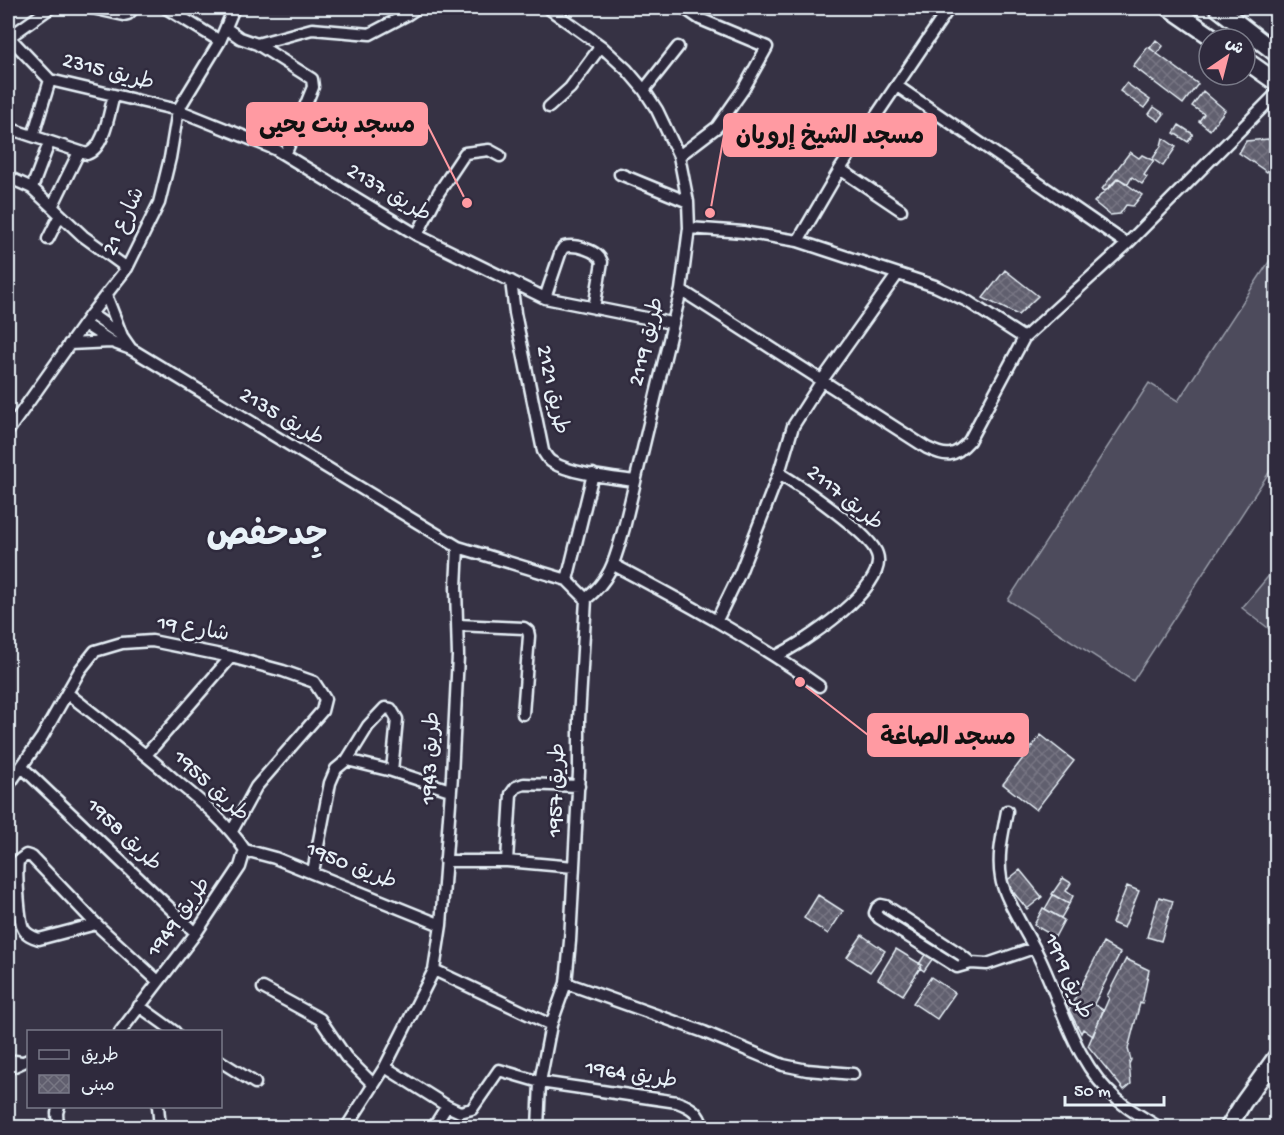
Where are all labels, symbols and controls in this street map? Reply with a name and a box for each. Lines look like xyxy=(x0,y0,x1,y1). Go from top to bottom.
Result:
north arrow xyxy=(1197,27,1257,87)
text: ش xyxy=(1221,35,1246,60)
street label: طريق 2315 xyxy=(59,48,157,98)
callout: مسجد بنت يحيى xyxy=(247,103,427,145)
text: مسجد بنت يحيى xyxy=(259,113,415,142)
callout: مسجد الشيخ إرويان xyxy=(724,114,936,156)
text: مسجد الشيخ إرويان xyxy=(736,123,924,153)
street label: طريق 2137 xyxy=(341,159,435,229)
street label: شارع 21 xyxy=(98,184,152,260)
street label: طريق 2119 xyxy=(624,295,672,389)
street label: طريق 2121 xyxy=(529,343,573,437)
street label: طريق 2135 xyxy=(234,383,328,453)
street label: طريق 2117 xyxy=(800,460,888,538)
district label: جِدحفص xyxy=(206,517,328,558)
street label: شارع 19 xyxy=(154,611,231,649)
street label: طريق 1943 xyxy=(417,711,447,806)
callout: مسجد الصاغة xyxy=(868,714,1028,756)
text: مسجد الصاغة xyxy=(880,724,1016,754)
street label: طريق 1957 xyxy=(543,742,573,839)
street label: طريق 1955 xyxy=(166,745,253,829)
street label: طريق 1958 xyxy=(79,793,166,878)
street label: طريق 1950 xyxy=(301,837,400,897)
street label: طريق 1949 xyxy=(142,873,218,964)
street label: طريق 1919 xyxy=(1036,929,1097,1024)
legend xyxy=(27,1030,222,1108)
text: طريق xyxy=(81,1046,119,1067)
street label: طريق 1964 xyxy=(582,1056,679,1096)
scale bar xyxy=(1065,1069,1164,1107)
text: مبنى xyxy=(81,1076,115,1097)
text: 50 m xyxy=(1074,1082,1111,1103)

